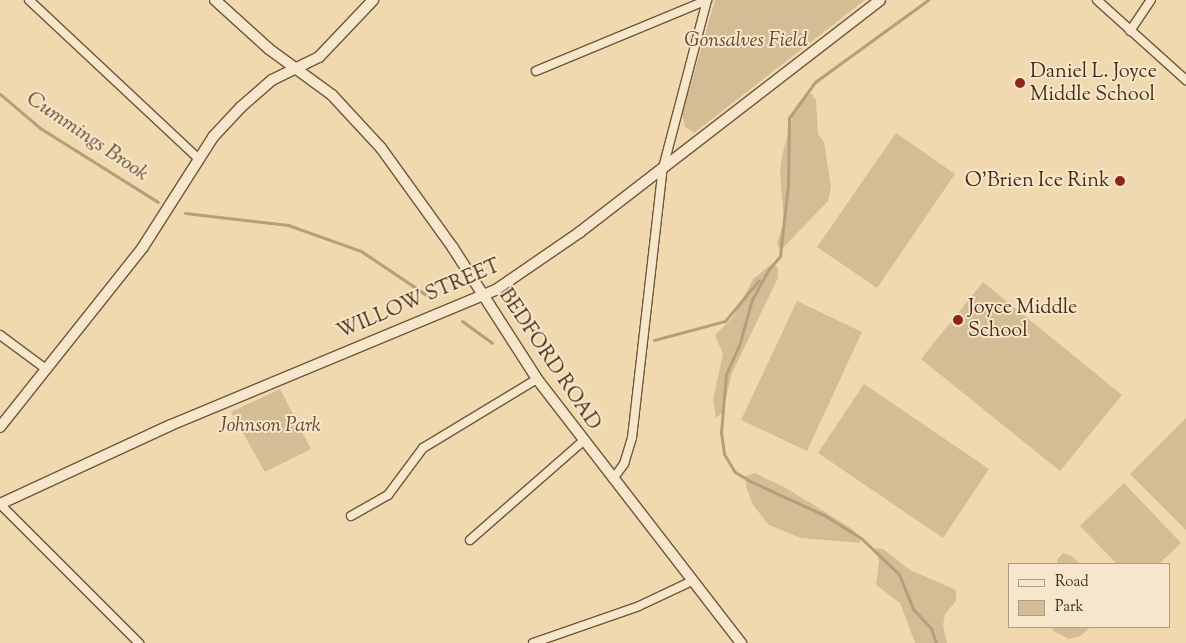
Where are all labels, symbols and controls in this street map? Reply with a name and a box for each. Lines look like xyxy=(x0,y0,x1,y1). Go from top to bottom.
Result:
park label: Gonsalves Field xyxy=(684,29,808,53)
place label: Daniel L. Joyce Middle School xyxy=(1030,60,1157,107)
marker: Daniel L. Joyce Middle School xyxy=(1014,77,1026,89)
water label: Cummings Brook xyxy=(21,87,153,187)
place label: O'Brien Ice Rink xyxy=(965,169,1110,193)
marker: O'Brien Ice Rink xyxy=(1114,175,1126,187)
street label: WILLOW STREET xyxy=(334,255,504,345)
street label: BEDFORD ROAD xyxy=(493,285,605,435)
place label: Joyce Middle School xyxy=(968,296,1077,343)
marker: Joyce Middle School xyxy=(952,314,964,326)
park label: Johnson Park xyxy=(219,414,321,438)
legend xyxy=(1008,563,1171,628)
text: Road xyxy=(1055,572,1089,593)
text: Park xyxy=(1055,597,1084,618)

